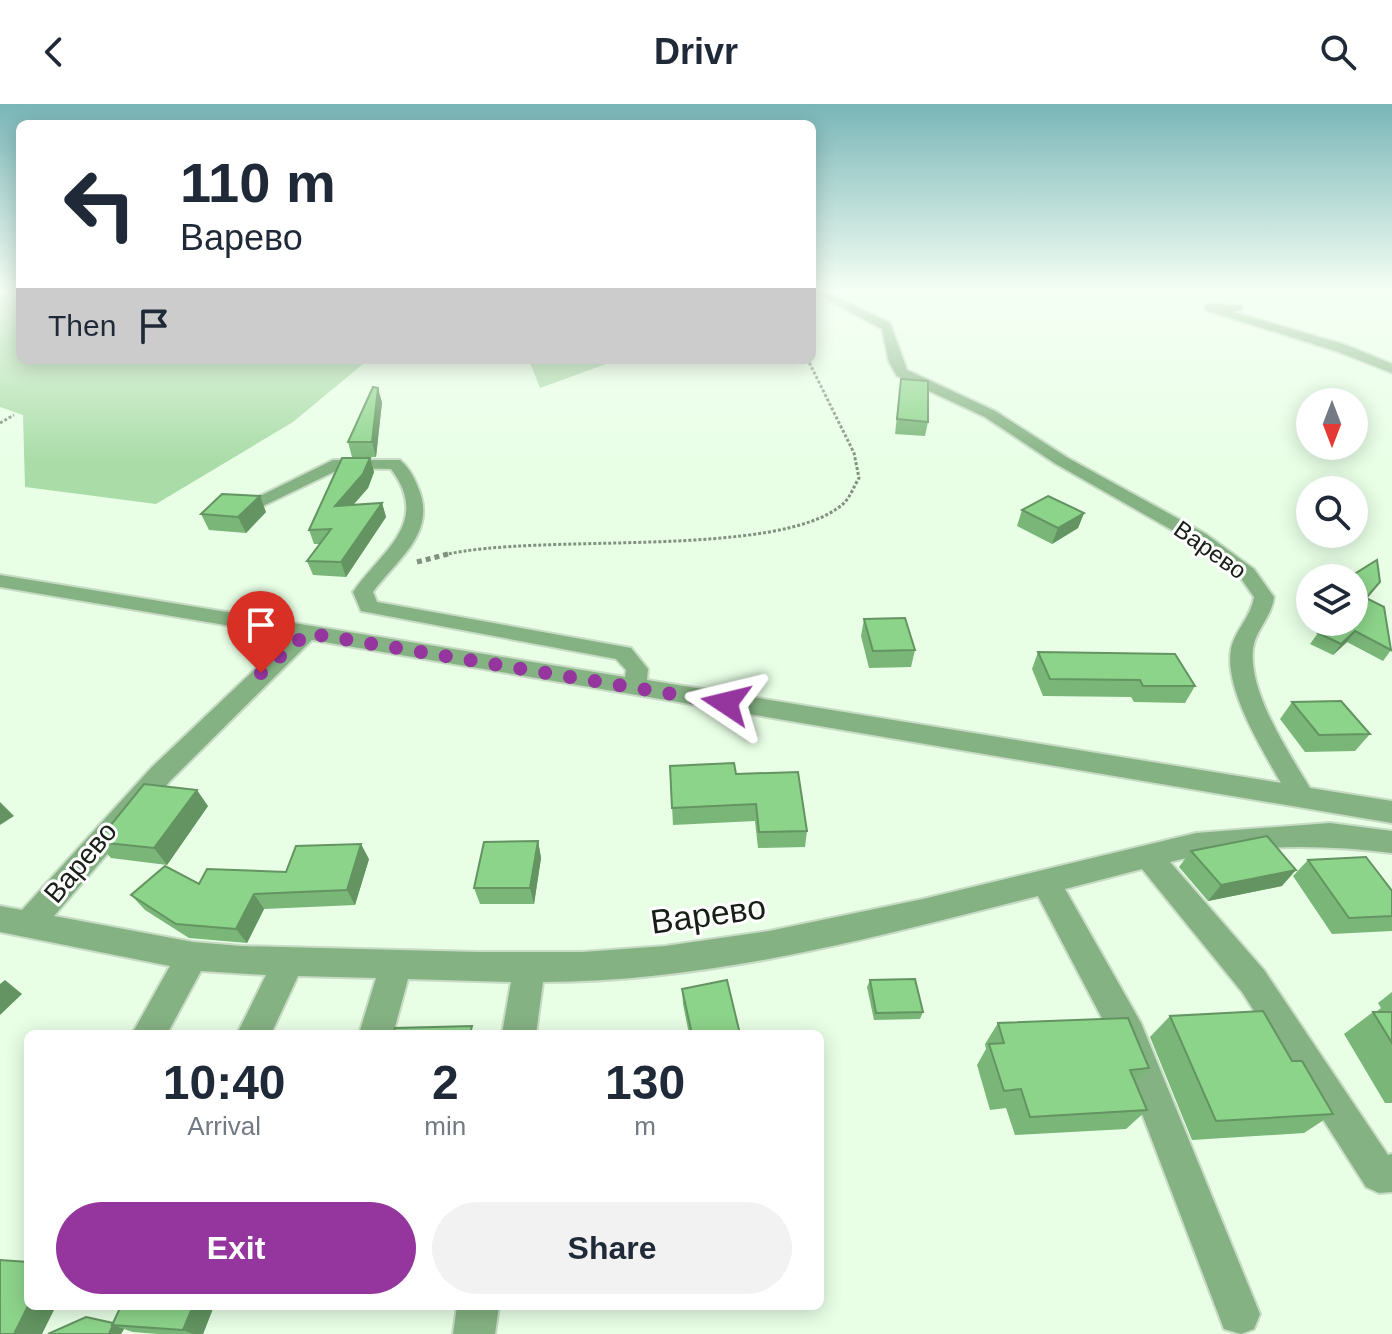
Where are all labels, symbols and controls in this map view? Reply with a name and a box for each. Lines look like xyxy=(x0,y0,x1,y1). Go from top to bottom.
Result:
icon: back xyxy=(32,30,76,74)
icon: search xyxy=(1316,30,1360,74)
text: Drivr xyxy=(654,31,738,72)
text: 110 m xyxy=(180,151,336,214)
icon: left xyxy=(48,152,152,256)
text: Варево xyxy=(180,217,303,258)
icon: arrive xyxy=(132,304,176,348)
text: Then xyxy=(48,309,116,342)
north arrow xyxy=(1296,388,1368,460)
map controls xyxy=(1296,388,1368,636)
button: search xyxy=(1296,476,1368,548)
street label: Варево xyxy=(1169,515,1252,584)
button: layers xyxy=(1296,564,1368,636)
pin xyxy=(227,591,295,673)
icon: arrive xyxy=(239,603,283,647)
position arrow xyxy=(684,661,768,745)
street label: Варево xyxy=(38,816,123,909)
street label: Варево xyxy=(648,887,768,941)
text: 10:40 xyxy=(163,1056,286,1109)
text: 2 xyxy=(432,1056,459,1109)
text: 130 xyxy=(605,1056,685,1109)
text: Arrival xyxy=(187,1111,261,1141)
text: min xyxy=(424,1111,466,1141)
text: m xyxy=(634,1111,656,1141)
button: Exit xyxy=(56,1202,416,1294)
button: Share xyxy=(432,1202,792,1294)

